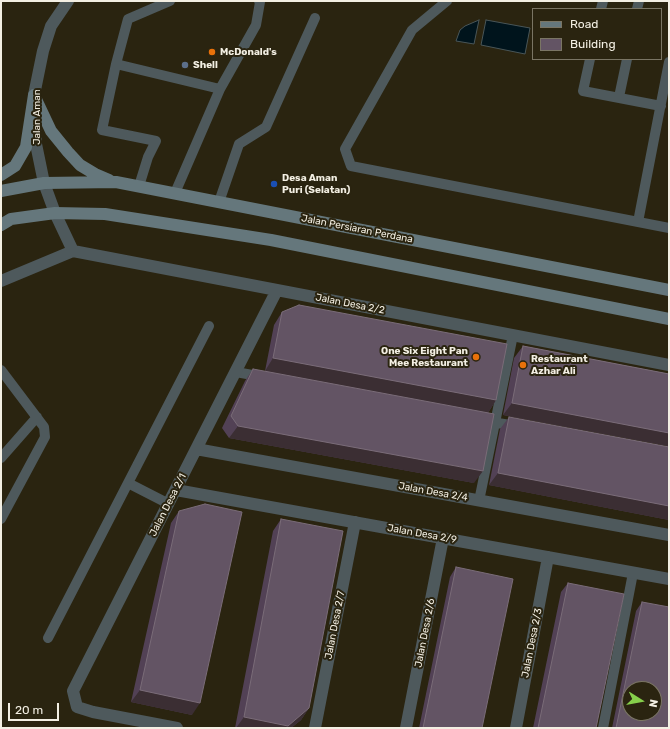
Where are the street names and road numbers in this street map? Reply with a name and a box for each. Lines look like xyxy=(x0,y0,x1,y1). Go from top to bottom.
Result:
street label: Jalan Aman xyxy=(31,89,43,145)
street label: Jalan Persiaran Perdana xyxy=(300,212,414,246)
street label: Jalan Desa 2/2 xyxy=(314,291,386,317)
street label: Jalan Desa 2/1 xyxy=(147,472,189,538)
street label: Jalan Desa 2/4 xyxy=(397,480,469,504)
street label: Jalan Desa 2/9 xyxy=(386,522,458,546)
street label: Jalan Desa 2/7 xyxy=(322,590,348,660)
street label: Jalan Desa 2/6 xyxy=(412,597,438,669)
street label: Jalan Desa 2/3 xyxy=(519,607,545,679)

